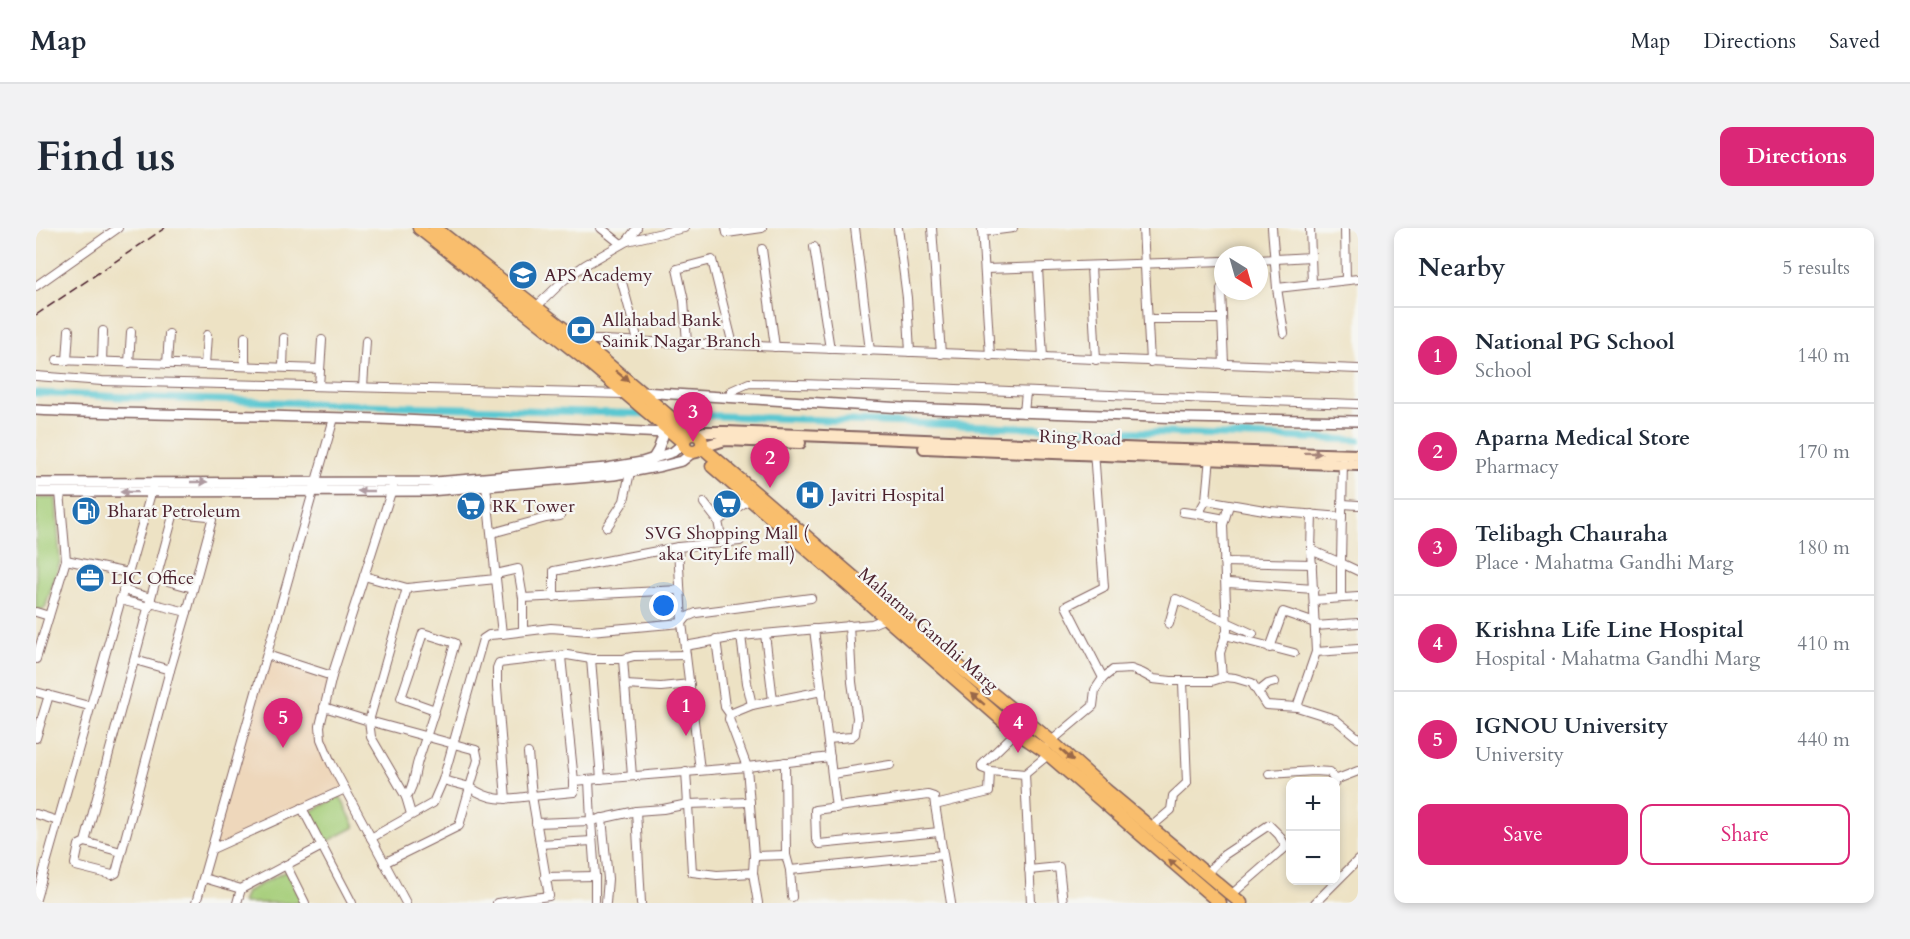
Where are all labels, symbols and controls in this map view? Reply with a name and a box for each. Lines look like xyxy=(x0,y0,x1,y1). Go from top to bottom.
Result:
text: Map xyxy=(30,22,87,60)
text: Map xyxy=(1630,27,1670,56)
text: Directions xyxy=(1703,27,1796,56)
text: Saved xyxy=(1829,27,1880,56)
button: Directions xyxy=(1720,127,1874,186)
text: Find us xyxy=(36,128,176,185)
north arrow xyxy=(1214,246,1268,300)
text: Nearby xyxy=(1418,250,1506,285)
text: 5 results xyxy=(1782,254,1850,281)
school or university icon: APS Academy xyxy=(507,259,539,291)
place label: APS Academy xyxy=(544,263,653,288)
place label: Allahabad Bank Sainik Nagar Branch xyxy=(602,308,761,354)
bank icon: Allahabad Bank Sainik Nagar Branch xyxy=(565,314,597,346)
text: National PG School xyxy=(1475,327,1675,357)
text: 1 xyxy=(1432,342,1443,369)
text: 140 m xyxy=(1797,342,1850,369)
text: School xyxy=(1475,357,1532,384)
one-way arrow xyxy=(614,369,630,382)
pin: 3 xyxy=(674,392,712,442)
text: Aparna Medical Store xyxy=(1475,423,1690,453)
street label: Ring Road xyxy=(1038,424,1122,452)
pin: 2 xyxy=(750,438,790,488)
text: 2 xyxy=(1432,438,1443,465)
text: 170 m xyxy=(1797,438,1850,465)
one-way arrow xyxy=(1303,449,1322,458)
text: Pharmacy xyxy=(1475,453,1559,480)
one-way arrow xyxy=(190,477,209,487)
hospital icon: Javitri Hospital xyxy=(794,479,826,511)
place label: Javitri Hospital xyxy=(828,483,945,508)
one-way arrow xyxy=(356,486,375,496)
one-way arrow xyxy=(119,487,138,497)
supermarket icon: SVG Shopping Mall ( aka CityLife mall) xyxy=(711,488,743,520)
supermarket icon: RK Tower xyxy=(455,490,487,522)
place label: RK Tower xyxy=(492,494,575,519)
fuel station icon: Bharat Petroleum xyxy=(70,495,102,527)
place label: Bharat Petroleum xyxy=(107,499,241,524)
text: Telibagh Chauraha xyxy=(1475,519,1668,549)
place label: SVG Shopping Mall ( aka CityLife mall) xyxy=(645,521,809,567)
text: 3 xyxy=(1432,534,1443,561)
text: 180 m xyxy=(1797,534,1850,561)
text: Place · Mahatma Gandhi Marg xyxy=(1475,549,1733,576)
office icon: LIC Office xyxy=(74,562,106,594)
street label: Mahatma Gandhi Marg xyxy=(852,562,1004,699)
place label: LIC Office xyxy=(111,566,194,591)
your location xyxy=(649,591,678,620)
text: Krishna Life Line Hospital xyxy=(1475,615,1744,645)
text: 4 xyxy=(1432,630,1443,657)
text: 410 m xyxy=(1797,630,1850,657)
text: Hospital · Mahatma Gandhi Marg xyxy=(1475,645,1760,672)
pin: 1 xyxy=(666,686,706,736)
one-way arrow xyxy=(971,693,986,706)
pin: 5 xyxy=(264,698,302,748)
pin: 4 xyxy=(998,704,1038,753)
text: IGNOU University xyxy=(1475,711,1668,741)
text: 5 xyxy=(1432,726,1443,753)
text: 440 m xyxy=(1797,726,1850,753)
text: University xyxy=(1475,741,1564,768)
one-way arrow xyxy=(1060,748,1075,762)
map controls xyxy=(1286,777,1340,885)
button: + xyxy=(1286,777,1340,831)
button: Save xyxy=(1418,804,1628,865)
button: Share xyxy=(1640,804,1850,865)
button: − xyxy=(1286,831,1340,885)
one-way arrow xyxy=(1167,859,1183,872)

